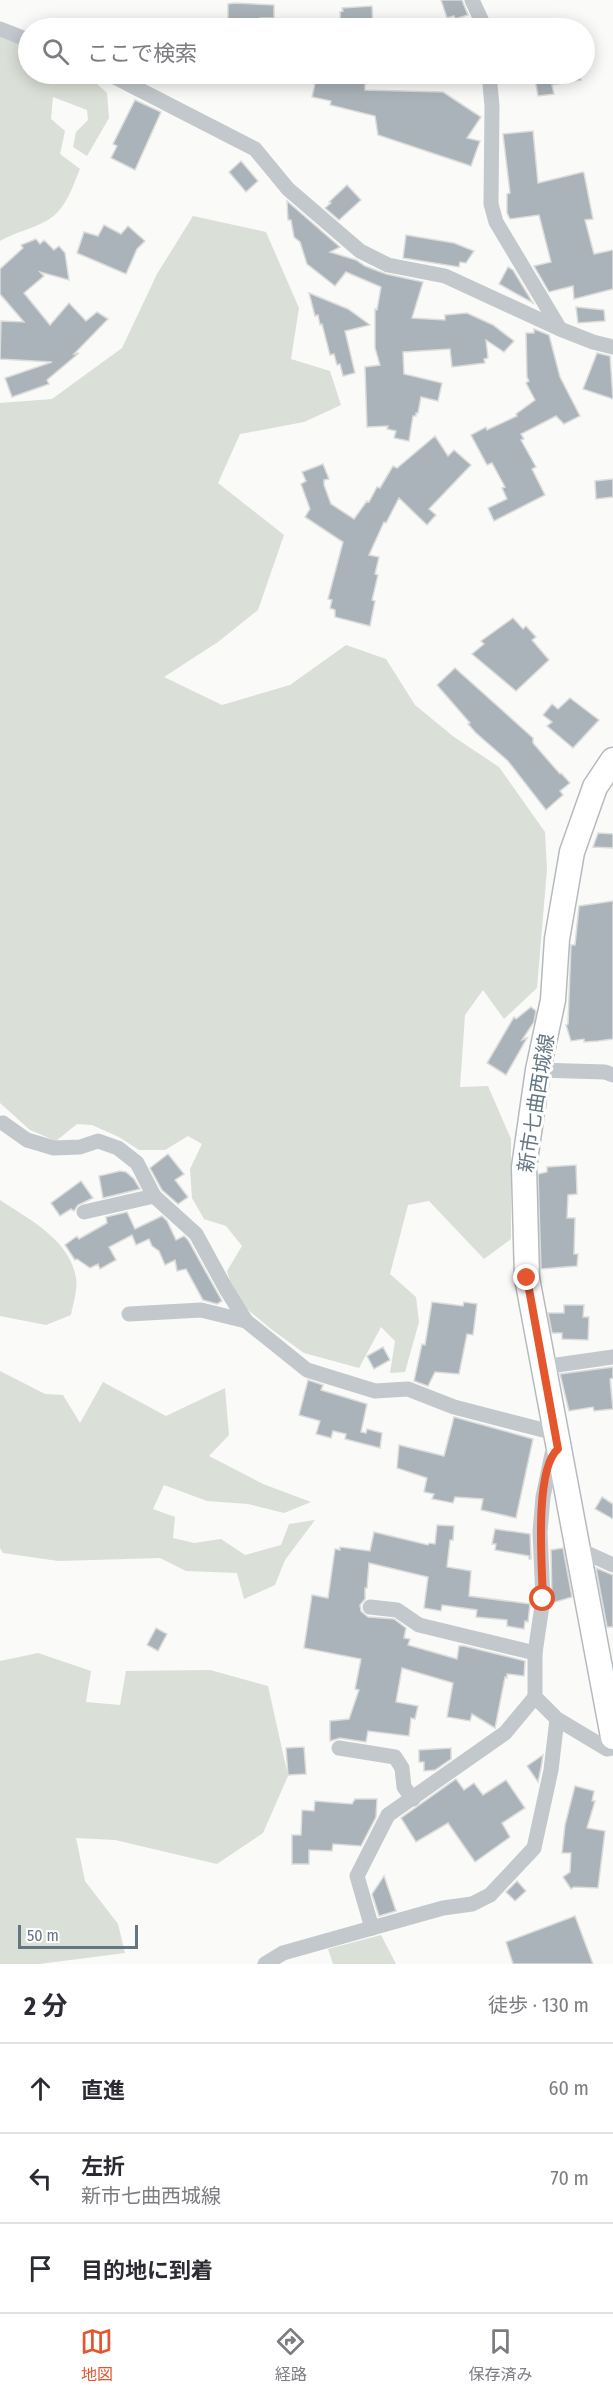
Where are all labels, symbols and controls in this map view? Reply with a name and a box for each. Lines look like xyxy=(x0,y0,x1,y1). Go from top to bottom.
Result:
search box xyxy=(18,18,595,84)
icon: search xyxy=(39,35,72,68)
text: ここで検索 xyxy=(87,40,197,67)
street label: 新市七曲西城線 xyxy=(513,1032,559,1174)
route end xyxy=(513,1264,539,1290)
route start xyxy=(529,1585,555,1611)
scale bar xyxy=(18,1922,138,1950)
text: 50 m xyxy=(27,1926,59,1945)
text: 2 分 xyxy=(24,1991,67,2022)
text: 徒歩 · 130 m xyxy=(488,1993,589,2017)
icon: ahead xyxy=(24,2072,57,2105)
text: 60 m xyxy=(549,2076,589,2100)
text: 直進 xyxy=(81,2077,125,2104)
text: 左折 xyxy=(81,2153,125,2180)
icon: left xyxy=(24,2162,57,2195)
text: 70 m xyxy=(551,2166,589,2190)
text: 新市七曲西城線 xyxy=(81,2184,221,2208)
icon: arrive xyxy=(24,2252,57,2285)
text: 目的地に到着 xyxy=(81,2257,213,2284)
tab: 地図 xyxy=(80,2325,113,2385)
tab: 経路 xyxy=(274,2325,307,2385)
tab: 保存済み xyxy=(468,2325,532,2385)

